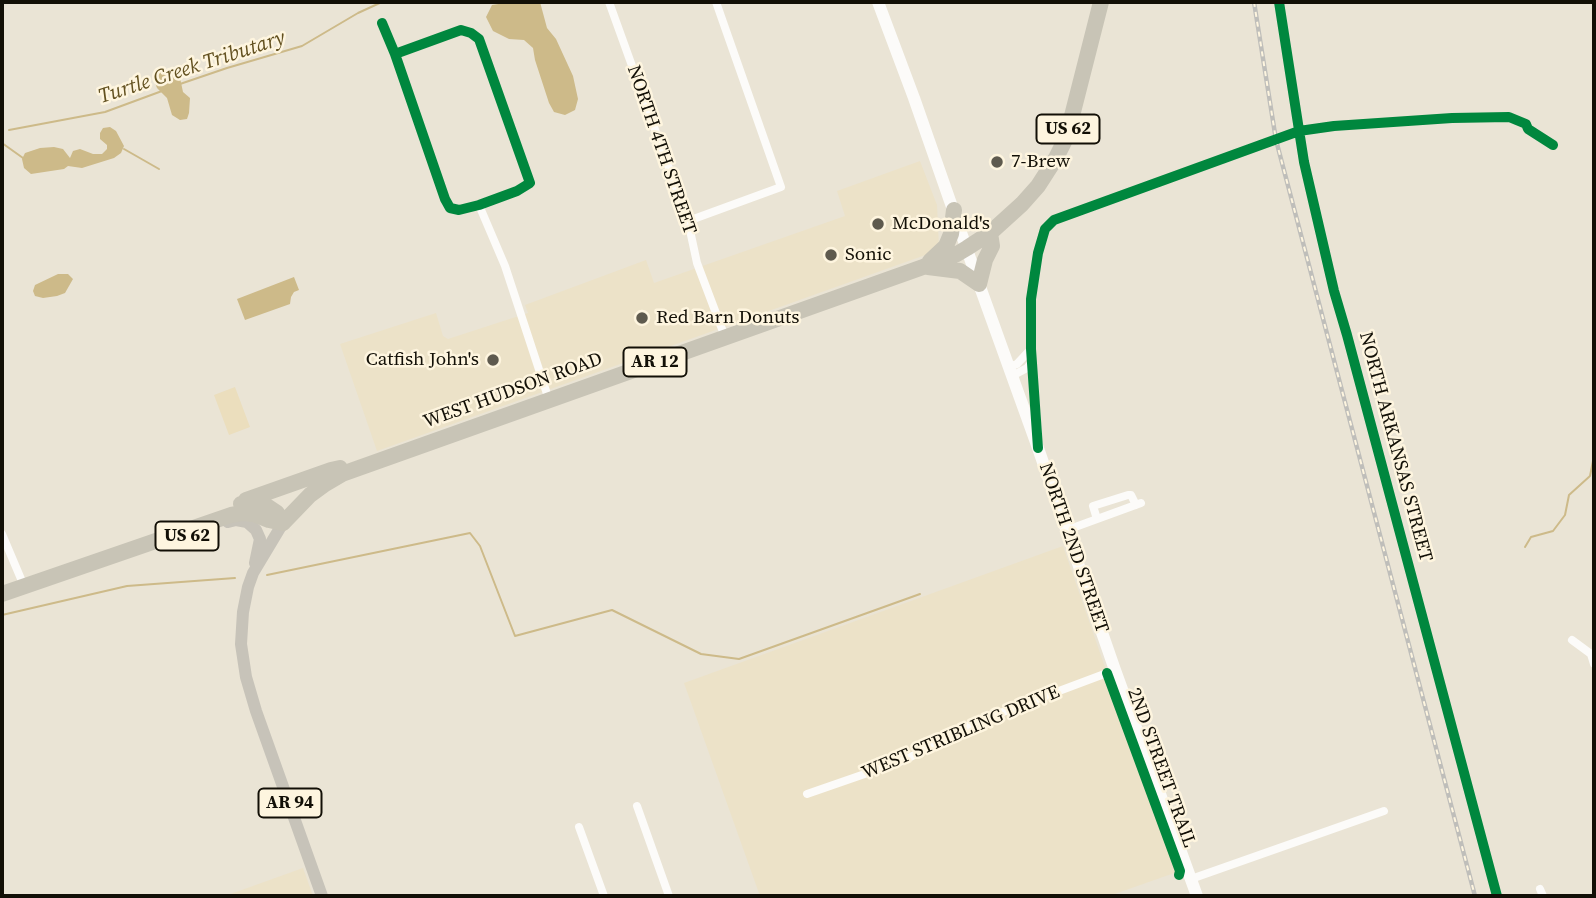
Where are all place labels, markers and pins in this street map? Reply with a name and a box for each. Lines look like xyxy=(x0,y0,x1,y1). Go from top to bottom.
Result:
place label: 7-Brew xyxy=(1011,151,1070,173)
marker: 7-Brew xyxy=(989,154,1005,170)
place label: McDonald's xyxy=(892,213,990,235)
marker: McDonald's xyxy=(870,216,886,232)
place label: Sonic xyxy=(845,244,892,266)
marker: Sonic xyxy=(823,247,839,263)
place label: Red Barn Donuts xyxy=(656,307,799,329)
marker: Red Barn Donuts xyxy=(634,310,650,326)
place label: Catfish John's xyxy=(366,349,479,371)
marker: Catfish John's xyxy=(485,352,501,368)

